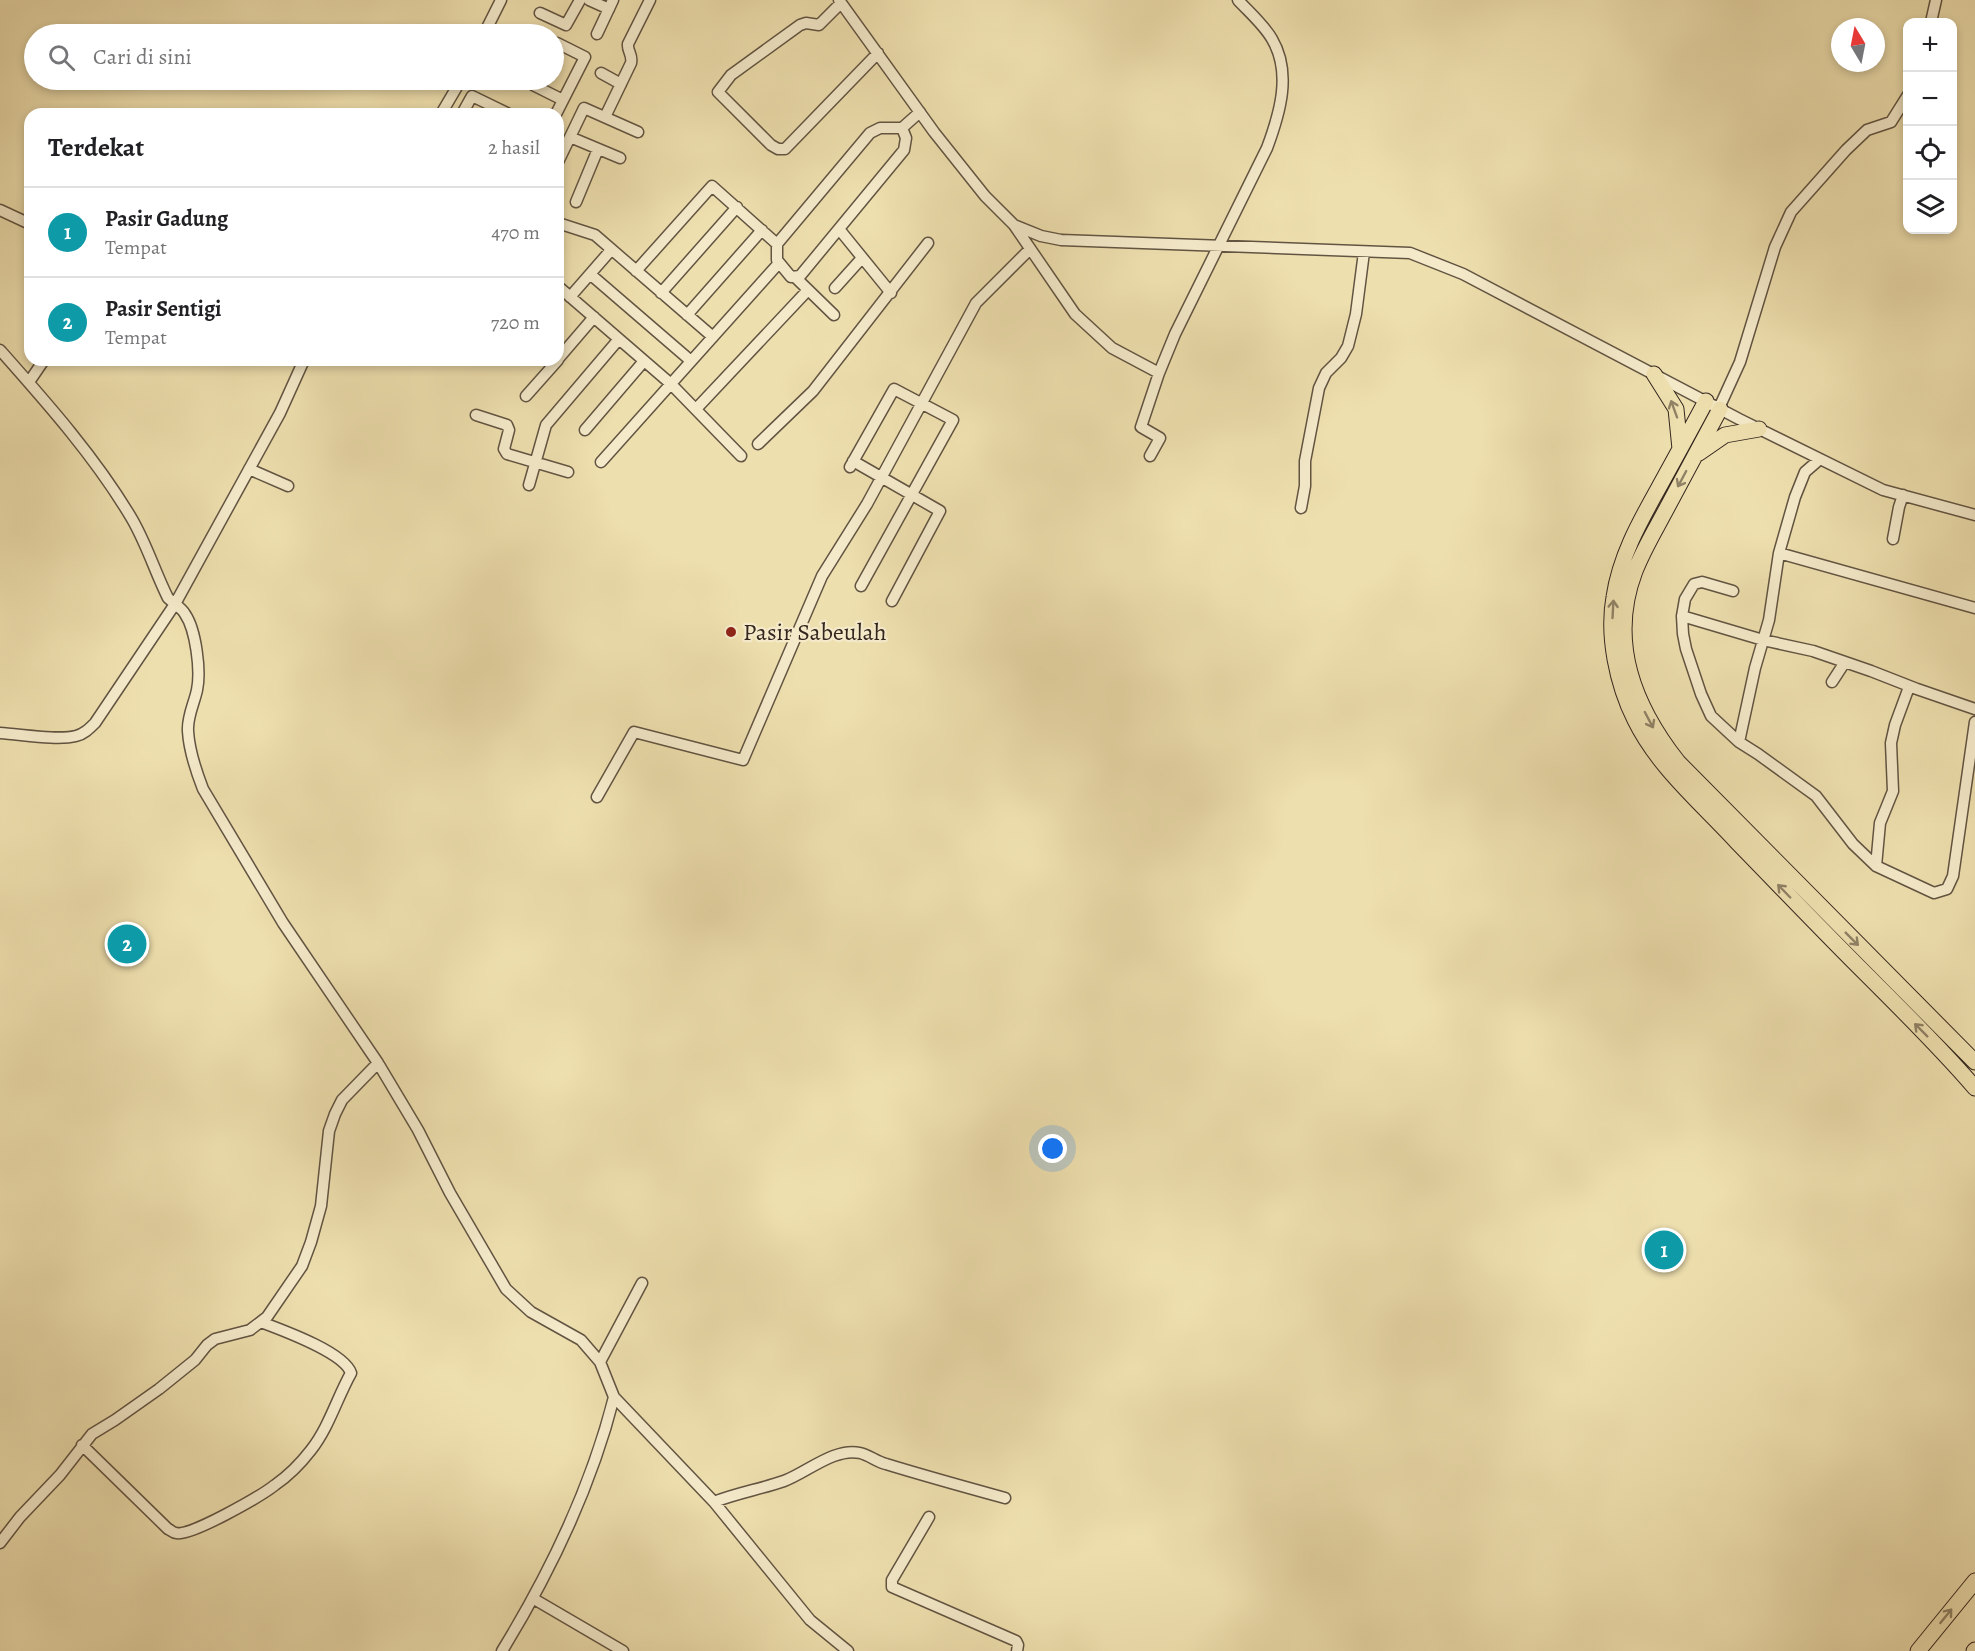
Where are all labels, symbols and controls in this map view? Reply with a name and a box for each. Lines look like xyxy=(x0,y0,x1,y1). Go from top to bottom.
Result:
north arrow xyxy=(1831,18,1885,72)
map controls xyxy=(1903,18,1957,234)
button: + xyxy=(1903,18,1957,72)
search box xyxy=(24,24,564,90)
icon: search xyxy=(45,41,78,74)
text: Cari di sini xyxy=(93,42,192,72)
button: − xyxy=(1903,72,1957,126)
button: locate xyxy=(1903,126,1957,180)
text: Terdekat xyxy=(48,130,144,165)
text: 2 hasil xyxy=(488,134,540,161)
button: layers xyxy=(1903,180,1957,234)
text: Pasir Gadung xyxy=(105,204,228,234)
text: 1 xyxy=(64,219,71,246)
text: 470 m xyxy=(491,219,540,246)
text: Tempat xyxy=(105,234,167,261)
text: Pasir Sentigi xyxy=(105,294,222,324)
text: 2 xyxy=(63,309,72,336)
text: 720 m xyxy=(491,309,540,336)
text: Tempat xyxy=(105,324,167,351)
one-way arrow xyxy=(1667,401,1678,419)
one-way arrow xyxy=(1676,470,1688,487)
one-way arrow xyxy=(1607,600,1618,620)
place label: Pasir Sabeulah xyxy=(743,616,887,648)
marker: Pasir Sabeulah xyxy=(724,625,738,639)
one-way arrow xyxy=(1643,711,1655,728)
one-way arrow xyxy=(1777,883,1791,898)
pin: 2 xyxy=(108,922,146,966)
one-way arrow xyxy=(1845,932,1860,947)
one-way arrow xyxy=(1914,1022,1929,1037)
your location xyxy=(1038,1134,1067,1163)
pin: 1 xyxy=(1644,1228,1684,1272)
one-way arrow xyxy=(1940,1608,1953,1624)

